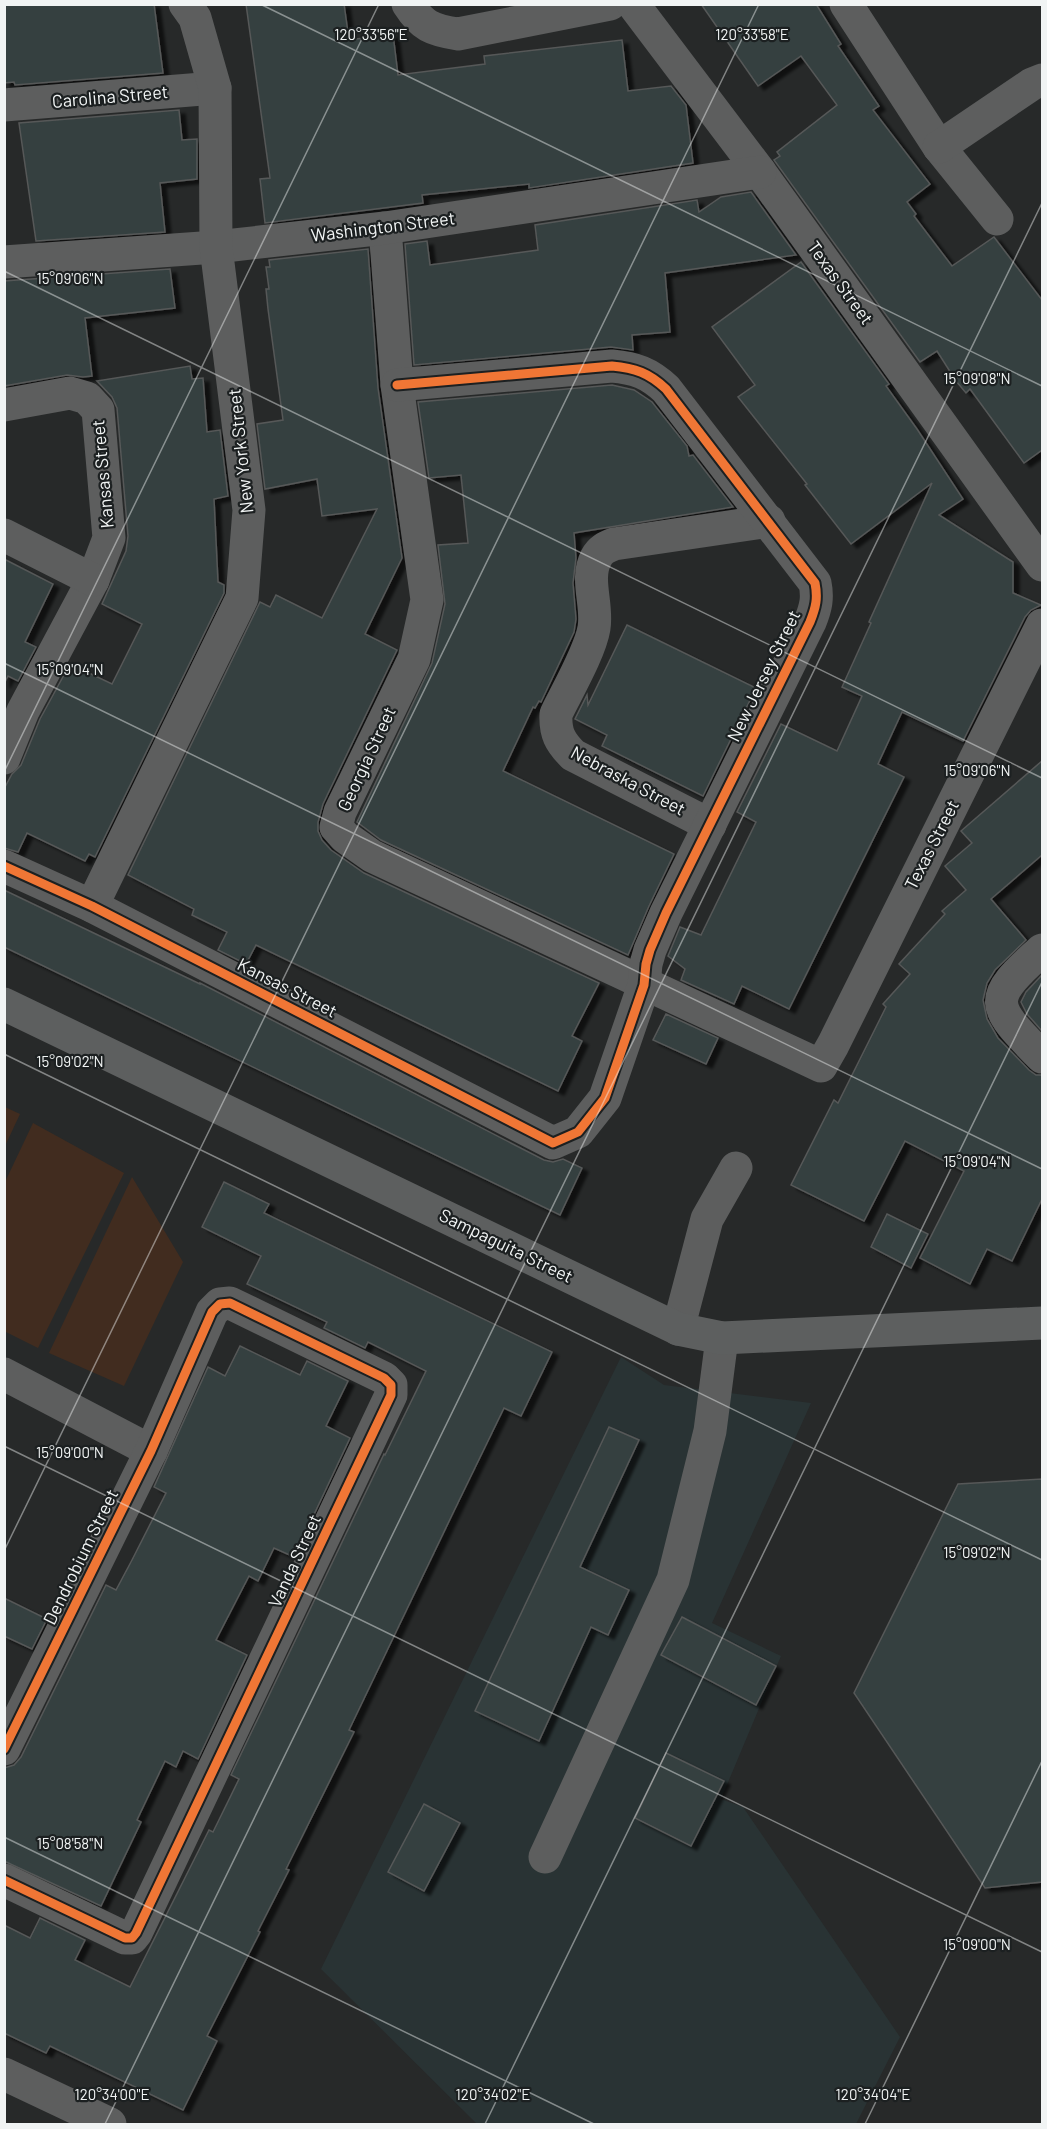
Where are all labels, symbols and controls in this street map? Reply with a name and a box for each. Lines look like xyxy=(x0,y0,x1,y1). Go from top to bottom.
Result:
text: 120°33'56"E xyxy=(334,25,408,43)
text: 120°33'58"E xyxy=(715,25,789,43)
street label: Carolina Street xyxy=(51,80,169,112)
street label: Washington Street xyxy=(310,206,456,246)
street label: Texas Street xyxy=(803,237,878,328)
text: 15°09'06"N xyxy=(36,269,104,287)
text: 15°09'08"N xyxy=(943,369,1011,387)
street label: New York Street xyxy=(223,388,257,515)
street label: Kansas Street xyxy=(86,419,118,529)
street label: New Jersey Street xyxy=(722,606,804,745)
text: 15°09'04"N xyxy=(36,660,104,678)
street label: Georgia Street xyxy=(332,703,400,814)
street label: Nebraska Street xyxy=(567,741,690,820)
text: 15°09'06"N xyxy=(943,761,1011,779)
street label: Texas Street xyxy=(899,796,963,893)
street label: Kansas Street xyxy=(234,953,341,1022)
text: 15°09'02"N xyxy=(36,1052,104,1070)
text: 15°09'04"N xyxy=(943,1152,1011,1170)
street label: Sampaguita Street xyxy=(436,1203,577,1287)
text: 15°09'00"N xyxy=(36,1443,104,1461)
street label: Dendrobium Street xyxy=(38,1485,122,1628)
street label: Vanda Street xyxy=(263,1510,325,1611)
text: 15°09'02"N xyxy=(943,1543,1011,1561)
text: 15°08'58"N xyxy=(37,1834,103,1852)
text: 15°09'00"N xyxy=(943,1935,1011,1953)
text: 120°34'00"E xyxy=(74,2085,150,2103)
text: 120°34'02"E xyxy=(456,2085,530,2103)
text: 120°34'04"E xyxy=(836,2085,910,2103)

